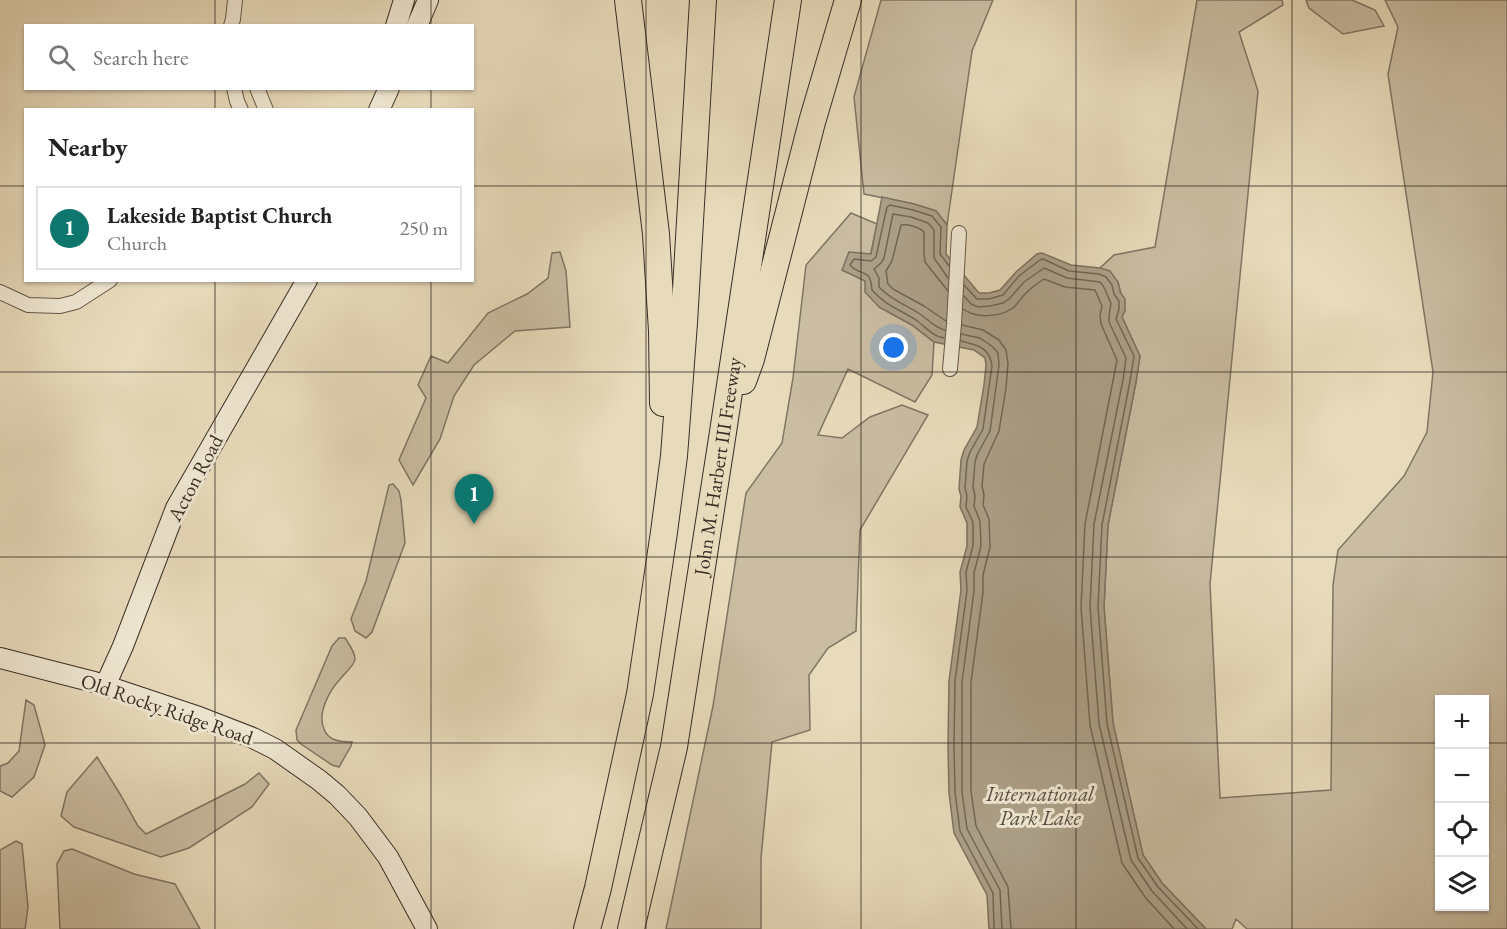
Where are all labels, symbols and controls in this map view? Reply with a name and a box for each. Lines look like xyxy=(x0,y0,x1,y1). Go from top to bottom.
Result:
search box xyxy=(24,24,474,90)
icon: search xyxy=(45,41,78,74)
text: Search here xyxy=(93,43,188,72)
text: Nearby xyxy=(48,130,128,164)
text: Lakeside Baptist Church xyxy=(107,201,332,230)
text: 1 xyxy=(64,215,75,241)
text: 250 m xyxy=(400,215,448,241)
text: Church xyxy=(107,230,167,256)
your location xyxy=(879,333,908,362)
street label: John M. Harbert III Freeway xyxy=(688,355,747,579)
street label: Acton Road xyxy=(161,429,229,527)
pin: 1 xyxy=(454,474,494,524)
street label: Old Rocky Ridge Road xyxy=(78,667,257,751)
map controls xyxy=(1435,695,1489,911)
button: + xyxy=(1435,695,1489,749)
button: − xyxy=(1435,749,1489,803)
water label: International Park Lake xyxy=(985,780,1095,831)
button: locate xyxy=(1435,803,1489,857)
button: layers xyxy=(1435,857,1489,911)

